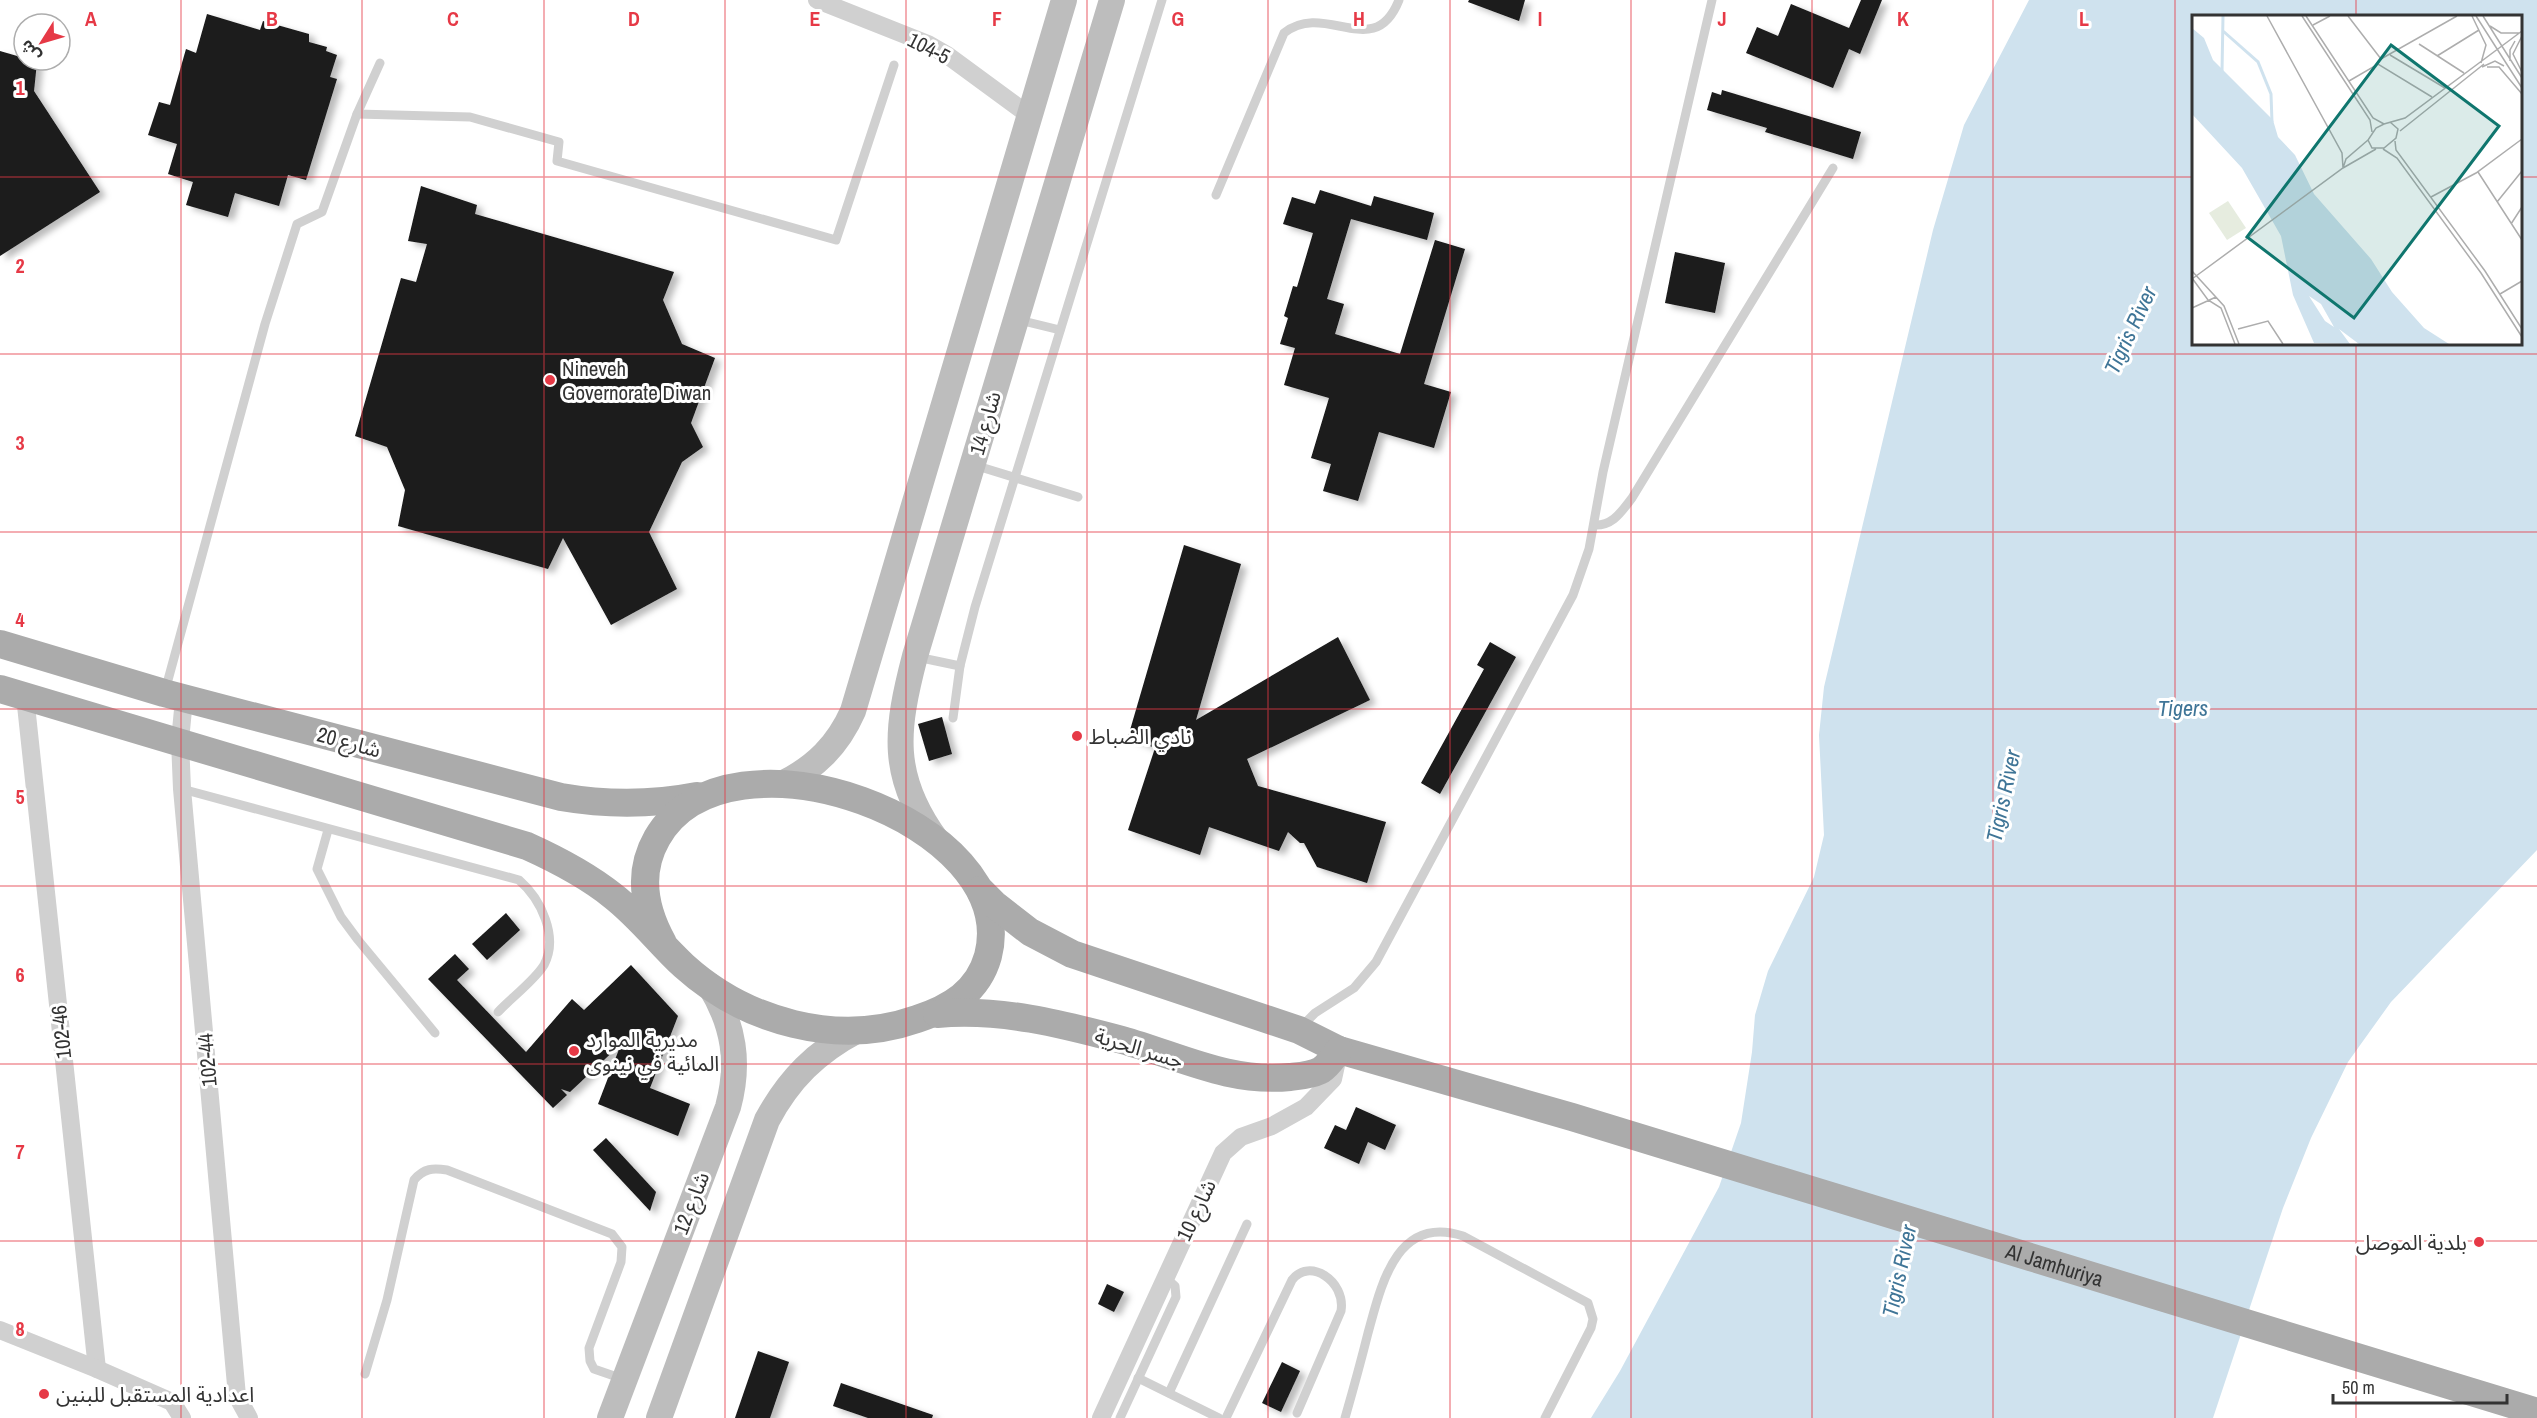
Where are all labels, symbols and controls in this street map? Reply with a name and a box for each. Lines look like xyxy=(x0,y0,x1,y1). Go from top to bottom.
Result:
text: A xyxy=(85,5,97,32)
text: B xyxy=(266,5,278,32)
text: C xyxy=(447,5,459,32)
text: D xyxy=(628,5,640,32)
text: E xyxy=(810,5,821,32)
text: F xyxy=(992,5,1002,32)
text: G xyxy=(1172,5,1184,32)
text: H xyxy=(1353,5,1365,32)
text: I xyxy=(1538,5,1542,32)
text: J xyxy=(1717,5,1727,32)
text: K xyxy=(1897,5,1909,32)
text: L xyxy=(2079,5,2089,32)
north arrow xyxy=(12,12,72,72)
inset map xyxy=(2192,15,2522,345)
street label: 104-5 xyxy=(903,25,955,71)
text: ش xyxy=(15,36,45,66)
text: 1 xyxy=(15,74,25,101)
text: 2 xyxy=(15,252,25,279)
water label: Tigris River xyxy=(2097,280,2164,379)
place label: Nineveh Governorate Diwan xyxy=(562,354,711,407)
marker: Nineveh Governorate Diwan xyxy=(543,373,557,387)
street label: شارع 14 xyxy=(962,388,1009,458)
text: 3 xyxy=(15,429,25,456)
text: 4 xyxy=(15,606,25,633)
water label: Tigers xyxy=(2158,693,2208,723)
street label: شارع 20 xyxy=(314,720,384,765)
place label: نادي الضباط xyxy=(1089,722,1192,752)
marker: نادي الضباط xyxy=(1070,729,1084,743)
water label: Tigris River xyxy=(1979,746,2028,845)
text: 5 xyxy=(15,783,25,810)
text: 6 xyxy=(15,961,25,988)
street label: 102-46 xyxy=(44,1004,78,1060)
street label: جسر الحرية xyxy=(1091,1021,1187,1075)
place label: مديرية الموارد المائية في نينوى xyxy=(586,1025,719,1079)
street label: 102-44 xyxy=(190,1032,224,1088)
marker: مديرية الموارد المائية في نينوى xyxy=(567,1044,581,1058)
text: 7 xyxy=(15,1138,25,1165)
street label: شارع 12 xyxy=(666,1168,717,1239)
street label: شارع 10 xyxy=(1169,1174,1224,1246)
water label: Tigris River xyxy=(1875,1221,1924,1320)
place label: بلدية الموصل xyxy=(2356,1228,2467,1257)
marker: بلدية الموصل xyxy=(2472,1235,2486,1249)
street label: Al Jamhuriya xyxy=(2001,1236,2107,1293)
text: 8 xyxy=(15,1315,25,1342)
scale bar xyxy=(2333,1367,2507,1405)
text: 50 m xyxy=(2342,1375,2375,1400)
place label: اعدادية المستقبل للبنين xyxy=(56,1380,254,1409)
marker: اعدادية المستقبل للبنين xyxy=(37,1387,51,1401)

